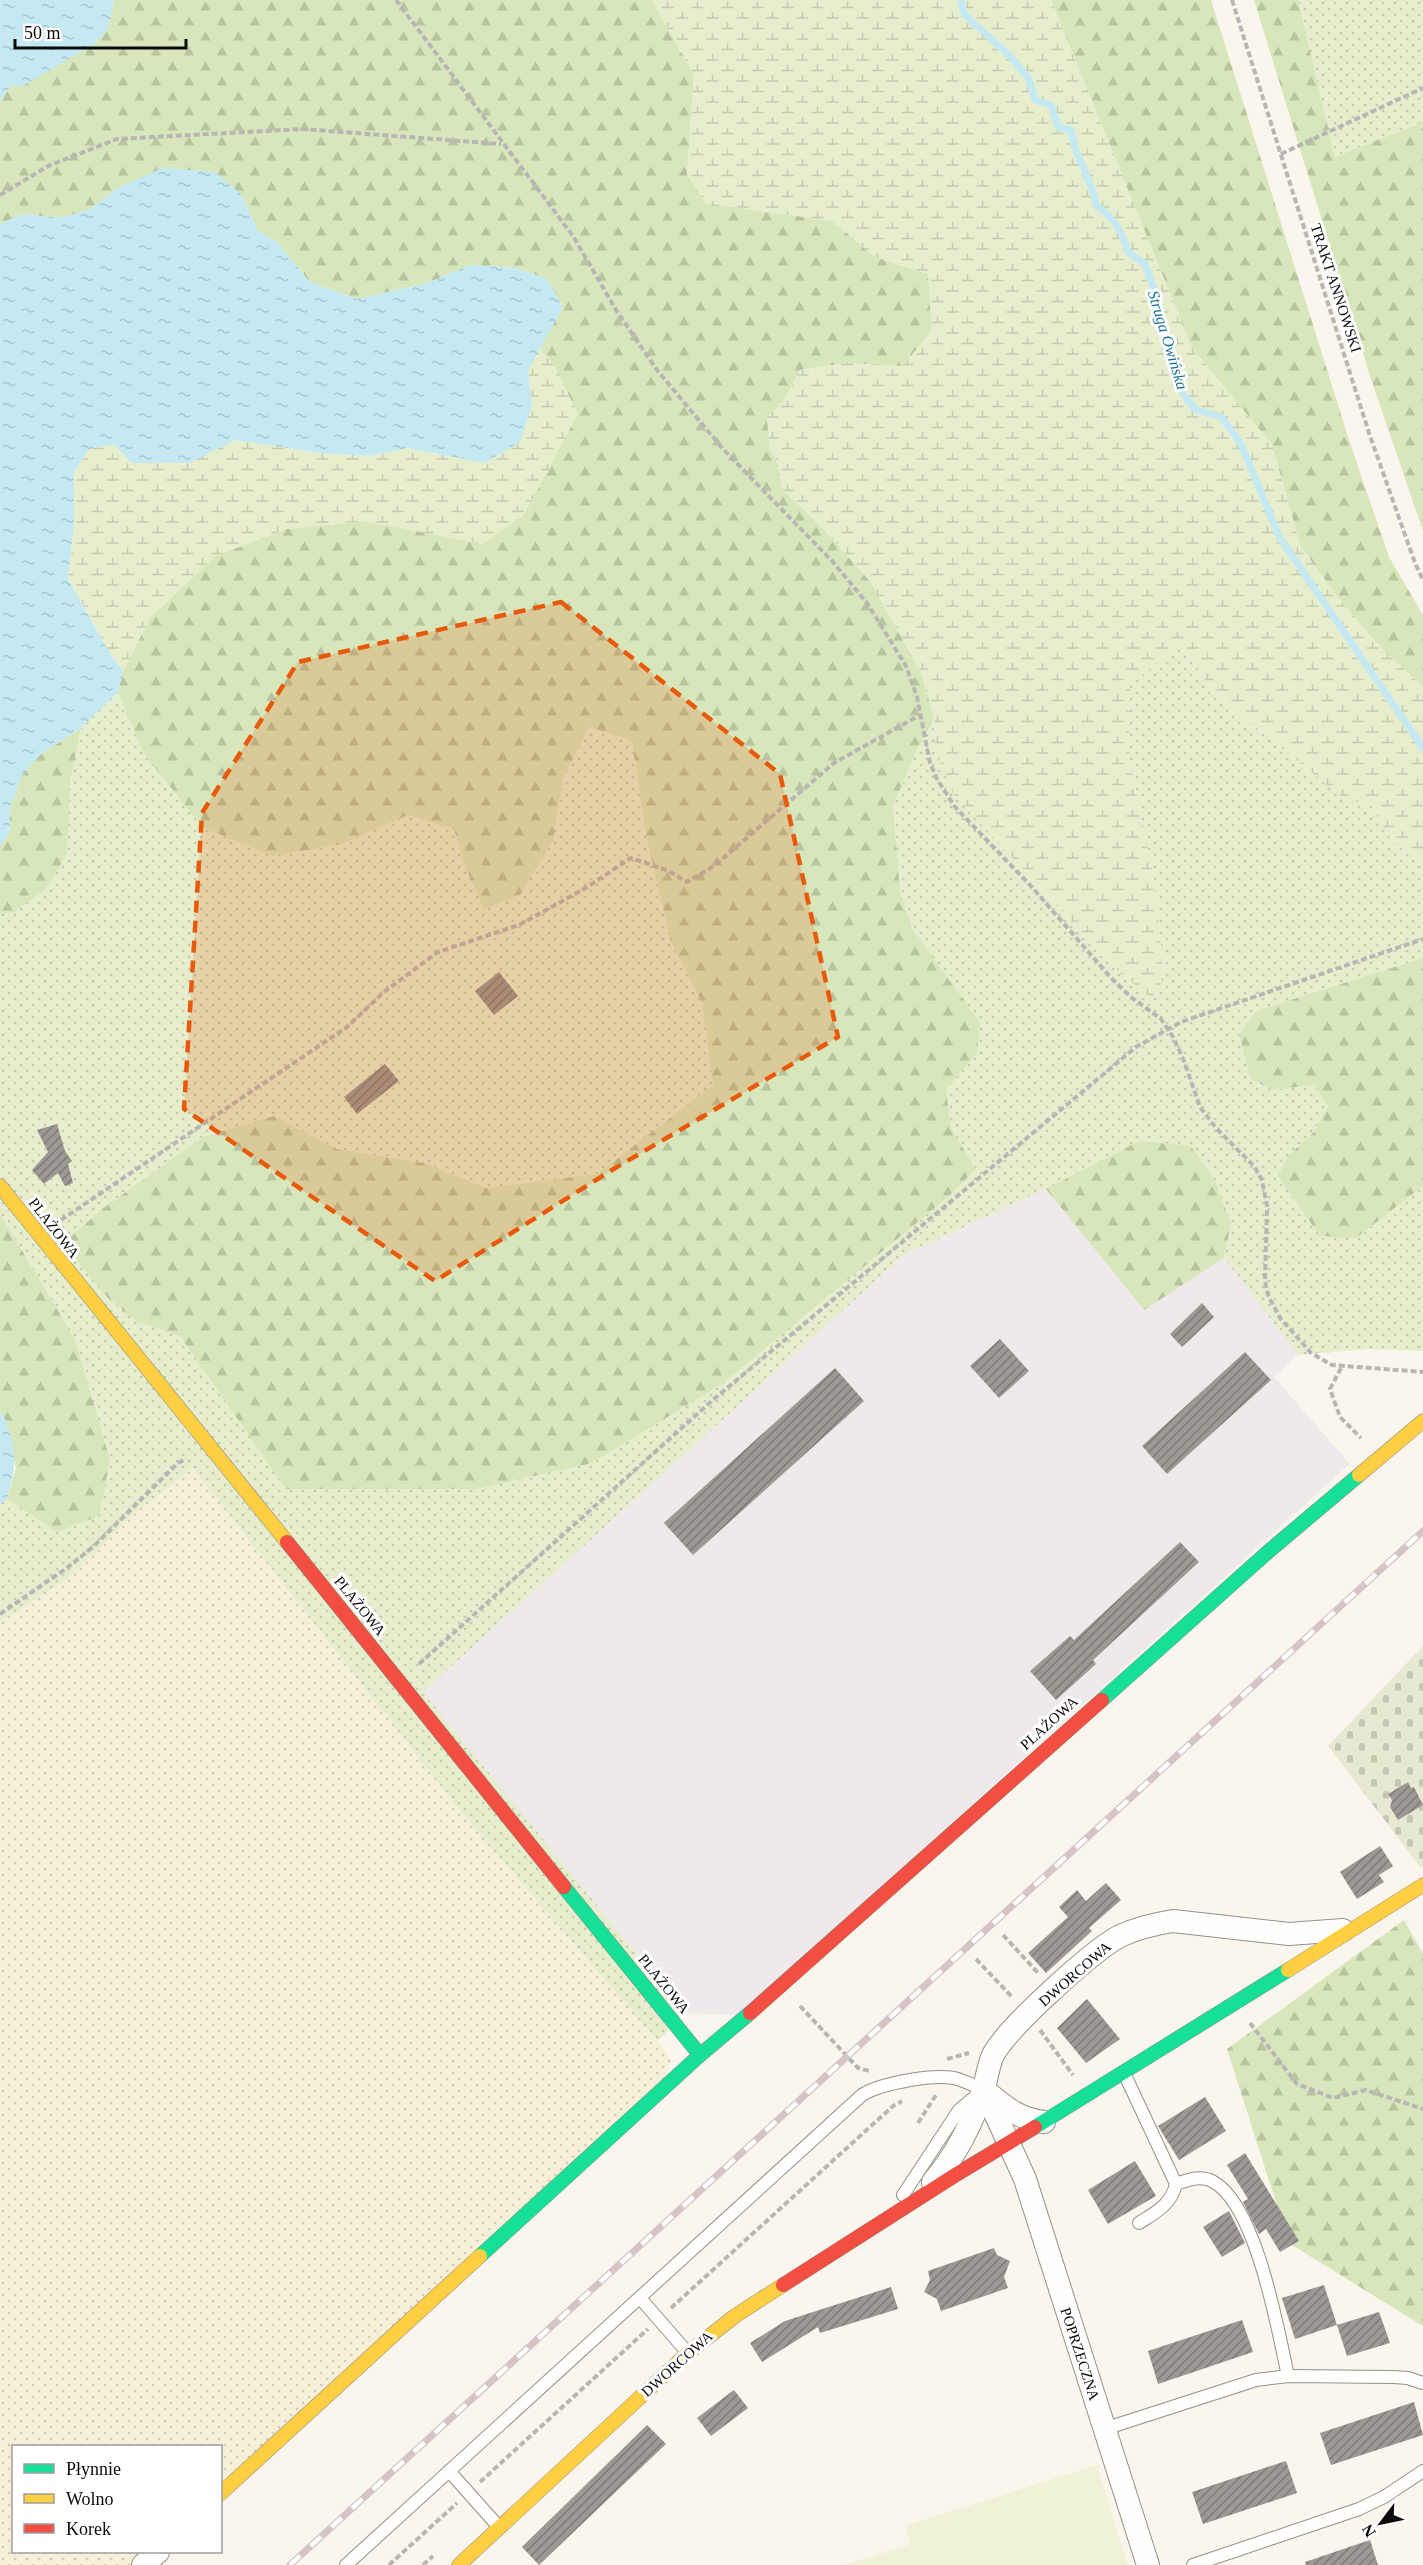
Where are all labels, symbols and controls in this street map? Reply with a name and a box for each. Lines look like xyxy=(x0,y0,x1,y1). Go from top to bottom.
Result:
scale bar xyxy=(15,12,186,50)
text: 50 m xyxy=(24,23,61,43)
street label: TRAKT ANNOWSKI xyxy=(1308,222,1364,354)
water label: Struga Owińska xyxy=(1144,288,1191,392)
street label: PLAŻOWA xyxy=(26,1195,82,1261)
street label: PLAŻOWA xyxy=(331,1573,389,1639)
street label: PLAŻOWA xyxy=(1017,1693,1081,1753)
street label: DWORCOWA xyxy=(1036,1938,1114,2010)
street label: PLAŻOWA xyxy=(635,1951,693,2017)
street label: POPRZECZNA xyxy=(1057,2306,1103,2403)
street label: DWORCOWA xyxy=(638,2328,716,2400)
legend xyxy=(12,2445,222,2553)
text: Płynnie xyxy=(66,2459,121,2479)
text: Wolno xyxy=(66,2489,114,2509)
north arrow xyxy=(1351,2493,1411,2553)
text: Korek xyxy=(66,2519,111,2539)
text: N xyxy=(1358,2521,1379,2540)

